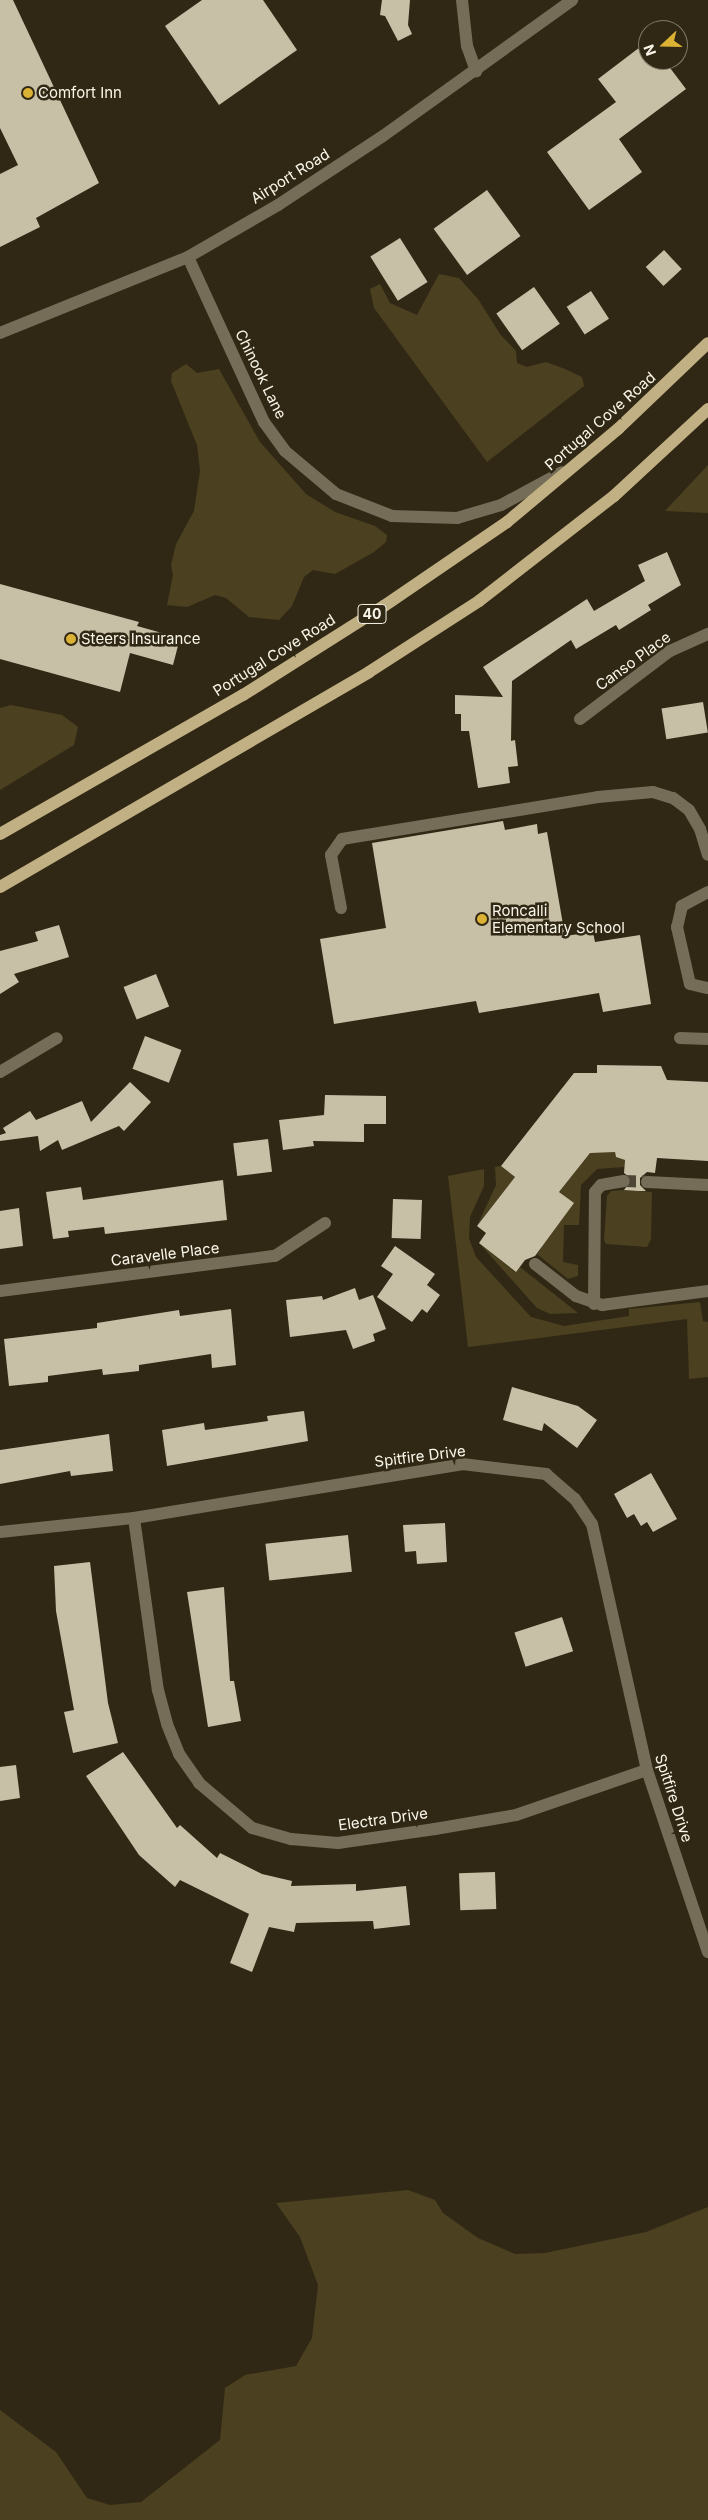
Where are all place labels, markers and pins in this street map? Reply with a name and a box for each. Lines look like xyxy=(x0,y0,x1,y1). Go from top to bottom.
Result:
place label: Comfort Inn xyxy=(38,84,122,102)
marker: Comfort Inn xyxy=(22,87,34,99)
place label: Steers Insurance xyxy=(81,630,201,648)
marker: Steers Insurance xyxy=(65,633,77,645)
place label: Roncalli Elementary School xyxy=(492,901,625,936)
marker: Roncalli Elementary School xyxy=(476,913,488,925)

